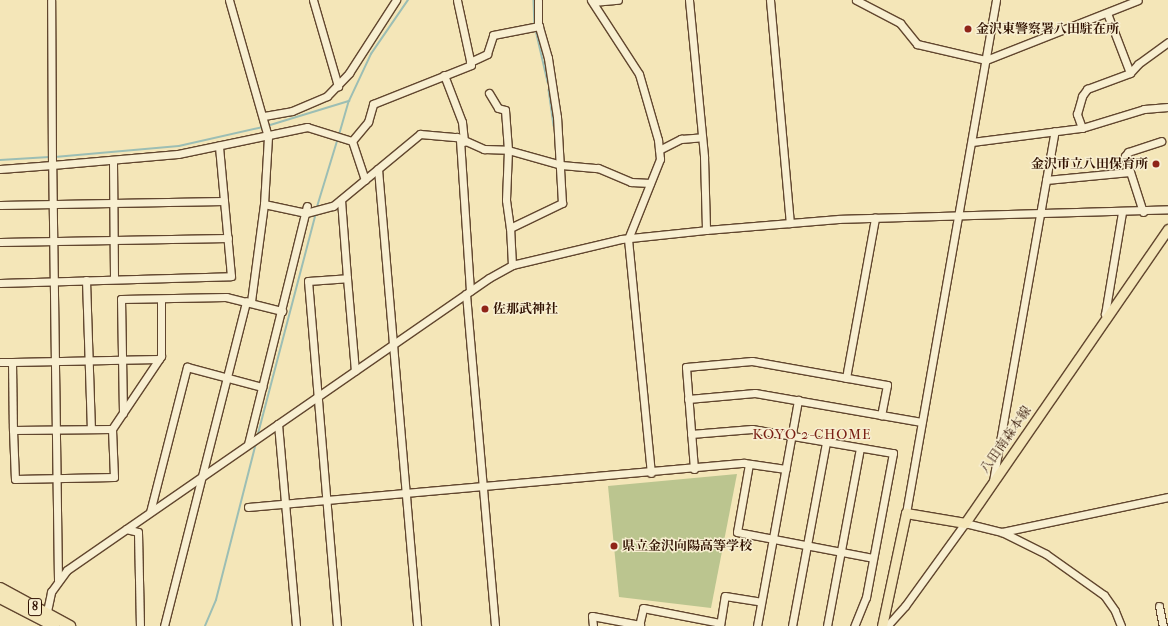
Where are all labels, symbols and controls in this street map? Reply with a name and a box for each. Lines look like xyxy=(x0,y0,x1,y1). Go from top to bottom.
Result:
place label: 金沢東警察署八田駐在所 xyxy=(976,21,1119,37)
marker: 金沢東警察署八田駐在所 xyxy=(963,24,973,34)
place label: 金沢市立八田保育所 xyxy=(1031,156,1148,172)
marker: 金沢市立八田保育所 xyxy=(1151,159,1161,169)
place label: 佐那武神社 xyxy=(493,301,558,317)
marker: 佐那武神社 xyxy=(480,304,490,314)
street label: 八田南森本線 xyxy=(977,404,1035,476)
district label: KOYO 2-CHOME xyxy=(753,427,871,443)
place label: 県立金沢向陽高等学校 xyxy=(622,538,752,554)
marker: 県立金沢向陽高等学校 xyxy=(609,541,619,551)
road number: 8 xyxy=(27,597,43,617)

